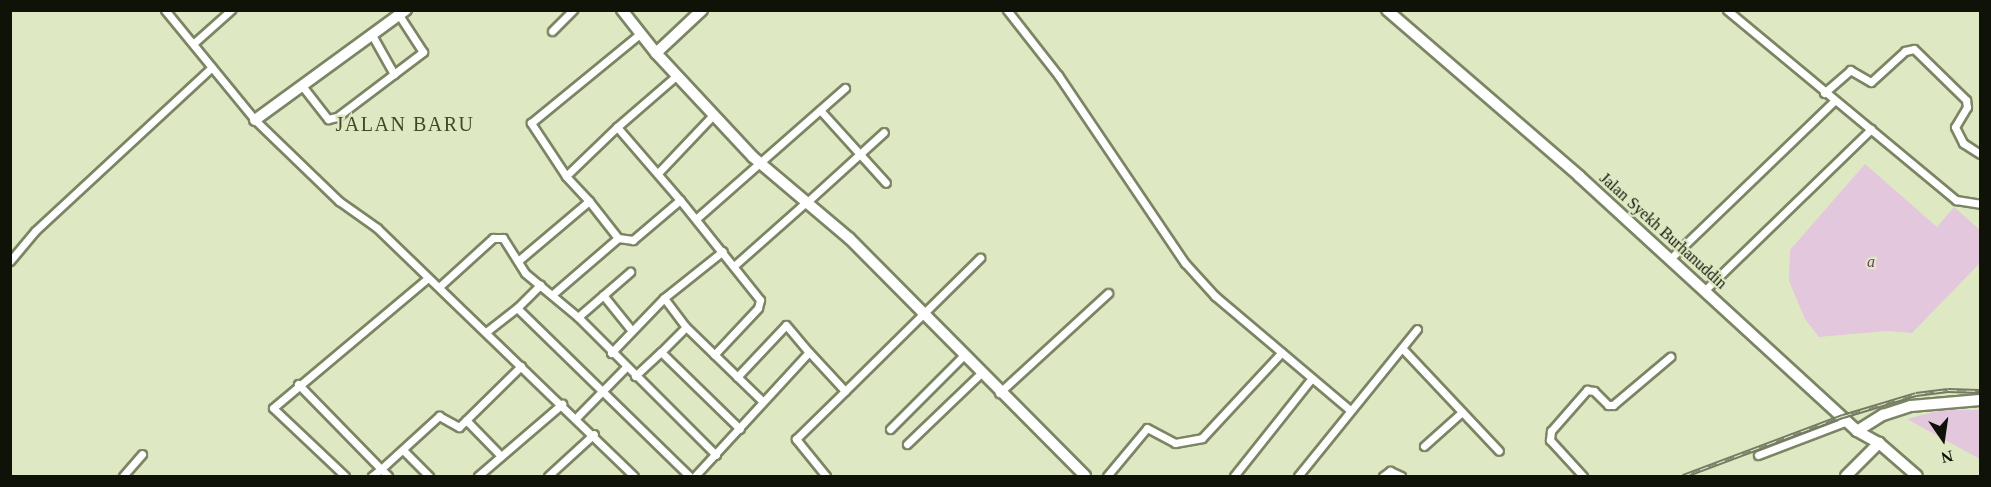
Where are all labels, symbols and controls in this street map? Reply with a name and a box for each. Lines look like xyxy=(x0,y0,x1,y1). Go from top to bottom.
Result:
district label: JALAN BARU xyxy=(336,112,474,136)
street label: Jalan Syekh Burhanuddin xyxy=(1595,169,1731,293)
park label: a xyxy=(1867,252,1875,272)
north arrow xyxy=(1913,409,1973,469)
text: N xyxy=(1940,447,1955,467)

